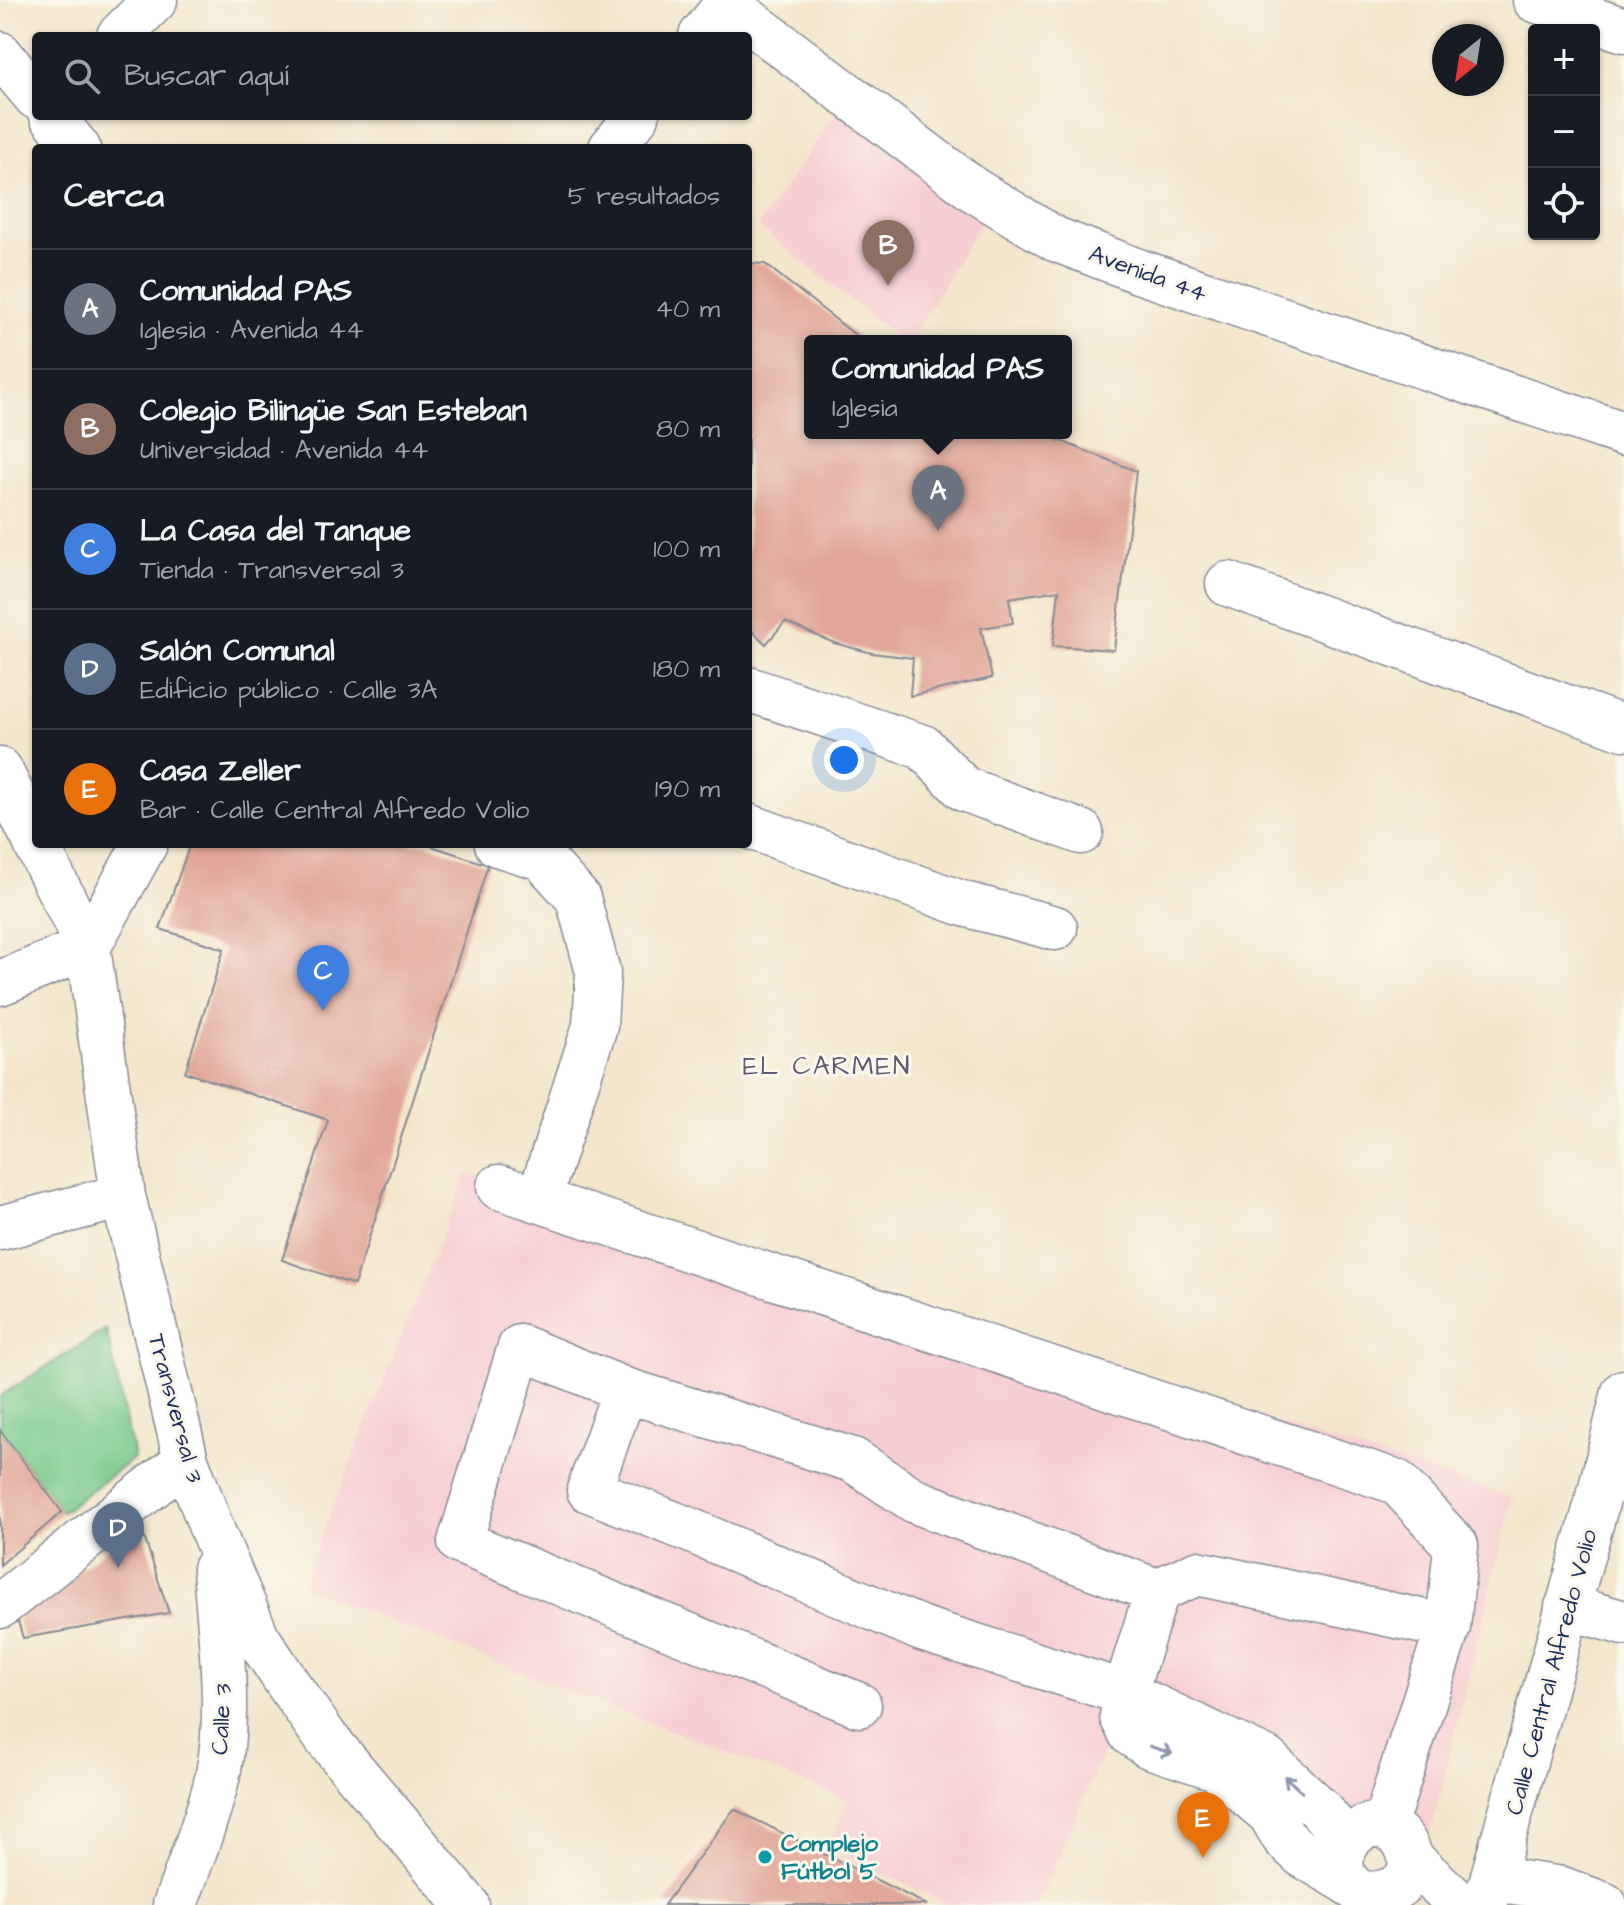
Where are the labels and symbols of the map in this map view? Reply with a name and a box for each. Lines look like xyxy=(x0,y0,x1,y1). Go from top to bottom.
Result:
north arrow xyxy=(1432,24,1504,96)
pin: B xyxy=(862,220,914,286)
street label: Avenida 44 xyxy=(1084,237,1211,311)
pin: A xyxy=(912,465,964,531)
your location xyxy=(824,740,864,780)
pin: C xyxy=(297,945,349,1011)
district label: EL CARMEN xyxy=(743,1048,911,1084)
street label: Transversal 3 xyxy=(139,1330,211,1487)
pin: D xyxy=(92,1502,144,1568)
street label: Calle Central Alfredo Volio xyxy=(1497,1525,1607,1819)
street label: Calle 3 xyxy=(203,1682,241,1756)
one-way arrow xyxy=(1147,1743,1173,1758)
one-way arrow xyxy=(1283,1775,1303,1794)
pin: E xyxy=(1177,1792,1229,1858)
place label: Complejo Fútbol 5 xyxy=(781,1827,879,1889)
marker: Complejo Fútbol 5 xyxy=(756,1848,774,1866)

